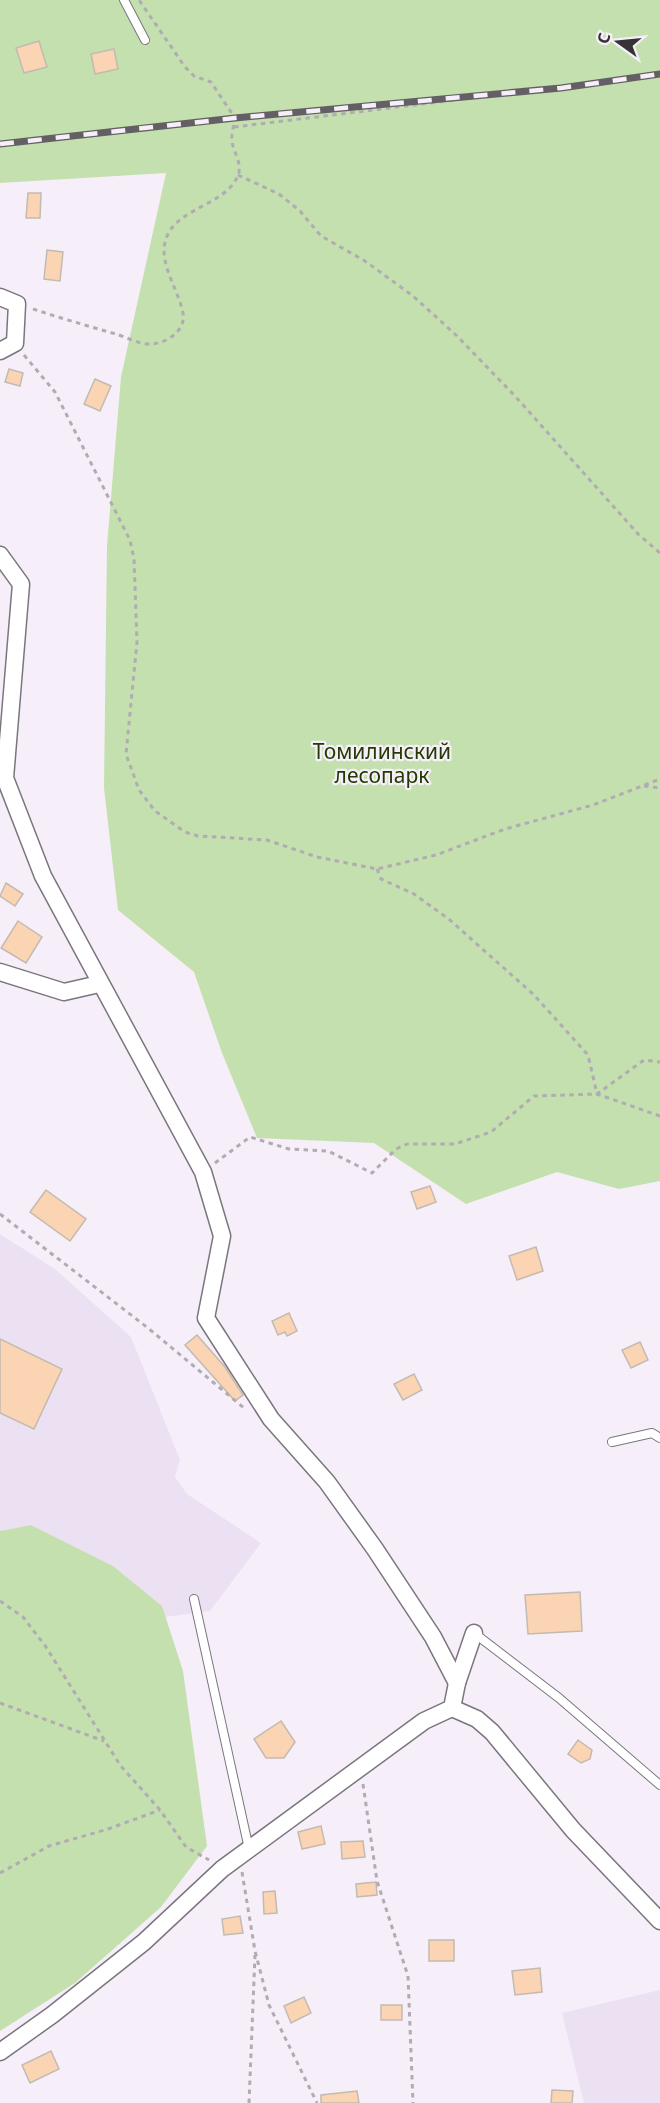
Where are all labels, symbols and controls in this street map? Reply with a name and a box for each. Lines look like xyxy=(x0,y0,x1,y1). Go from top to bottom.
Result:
north arrow xyxy=(588,12,648,72)
text: С xyxy=(592,30,615,46)
park label: Томилинский лесопарк xyxy=(313,737,451,789)

